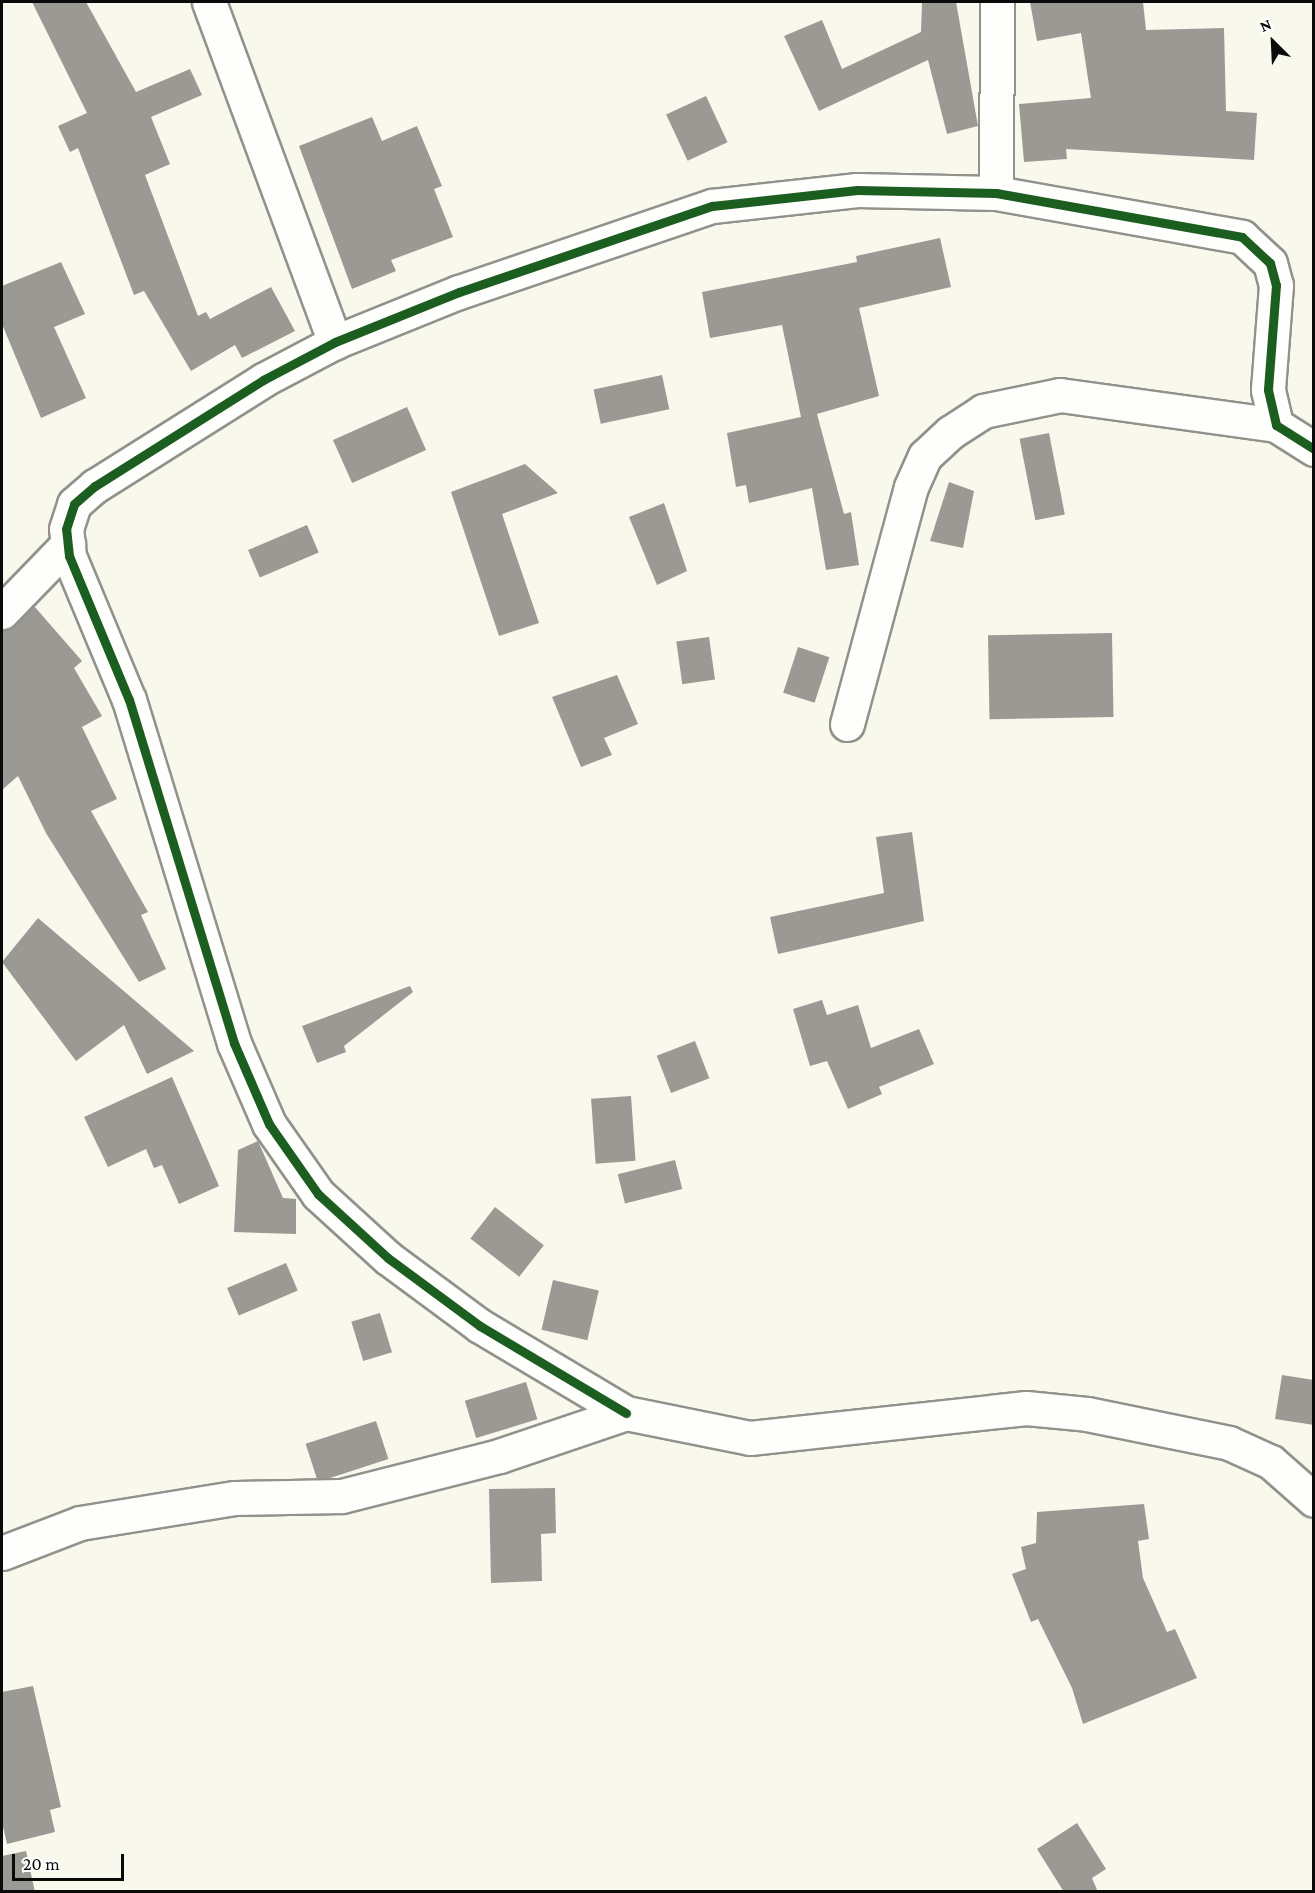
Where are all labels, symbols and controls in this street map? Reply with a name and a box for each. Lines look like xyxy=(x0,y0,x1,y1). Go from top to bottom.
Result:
north arrow xyxy=(1243,12,1303,72)
text: N xyxy=(1257,15,1274,35)
scale bar xyxy=(15,1842,128,1880)
text: 20 m xyxy=(23,1854,60,1874)

